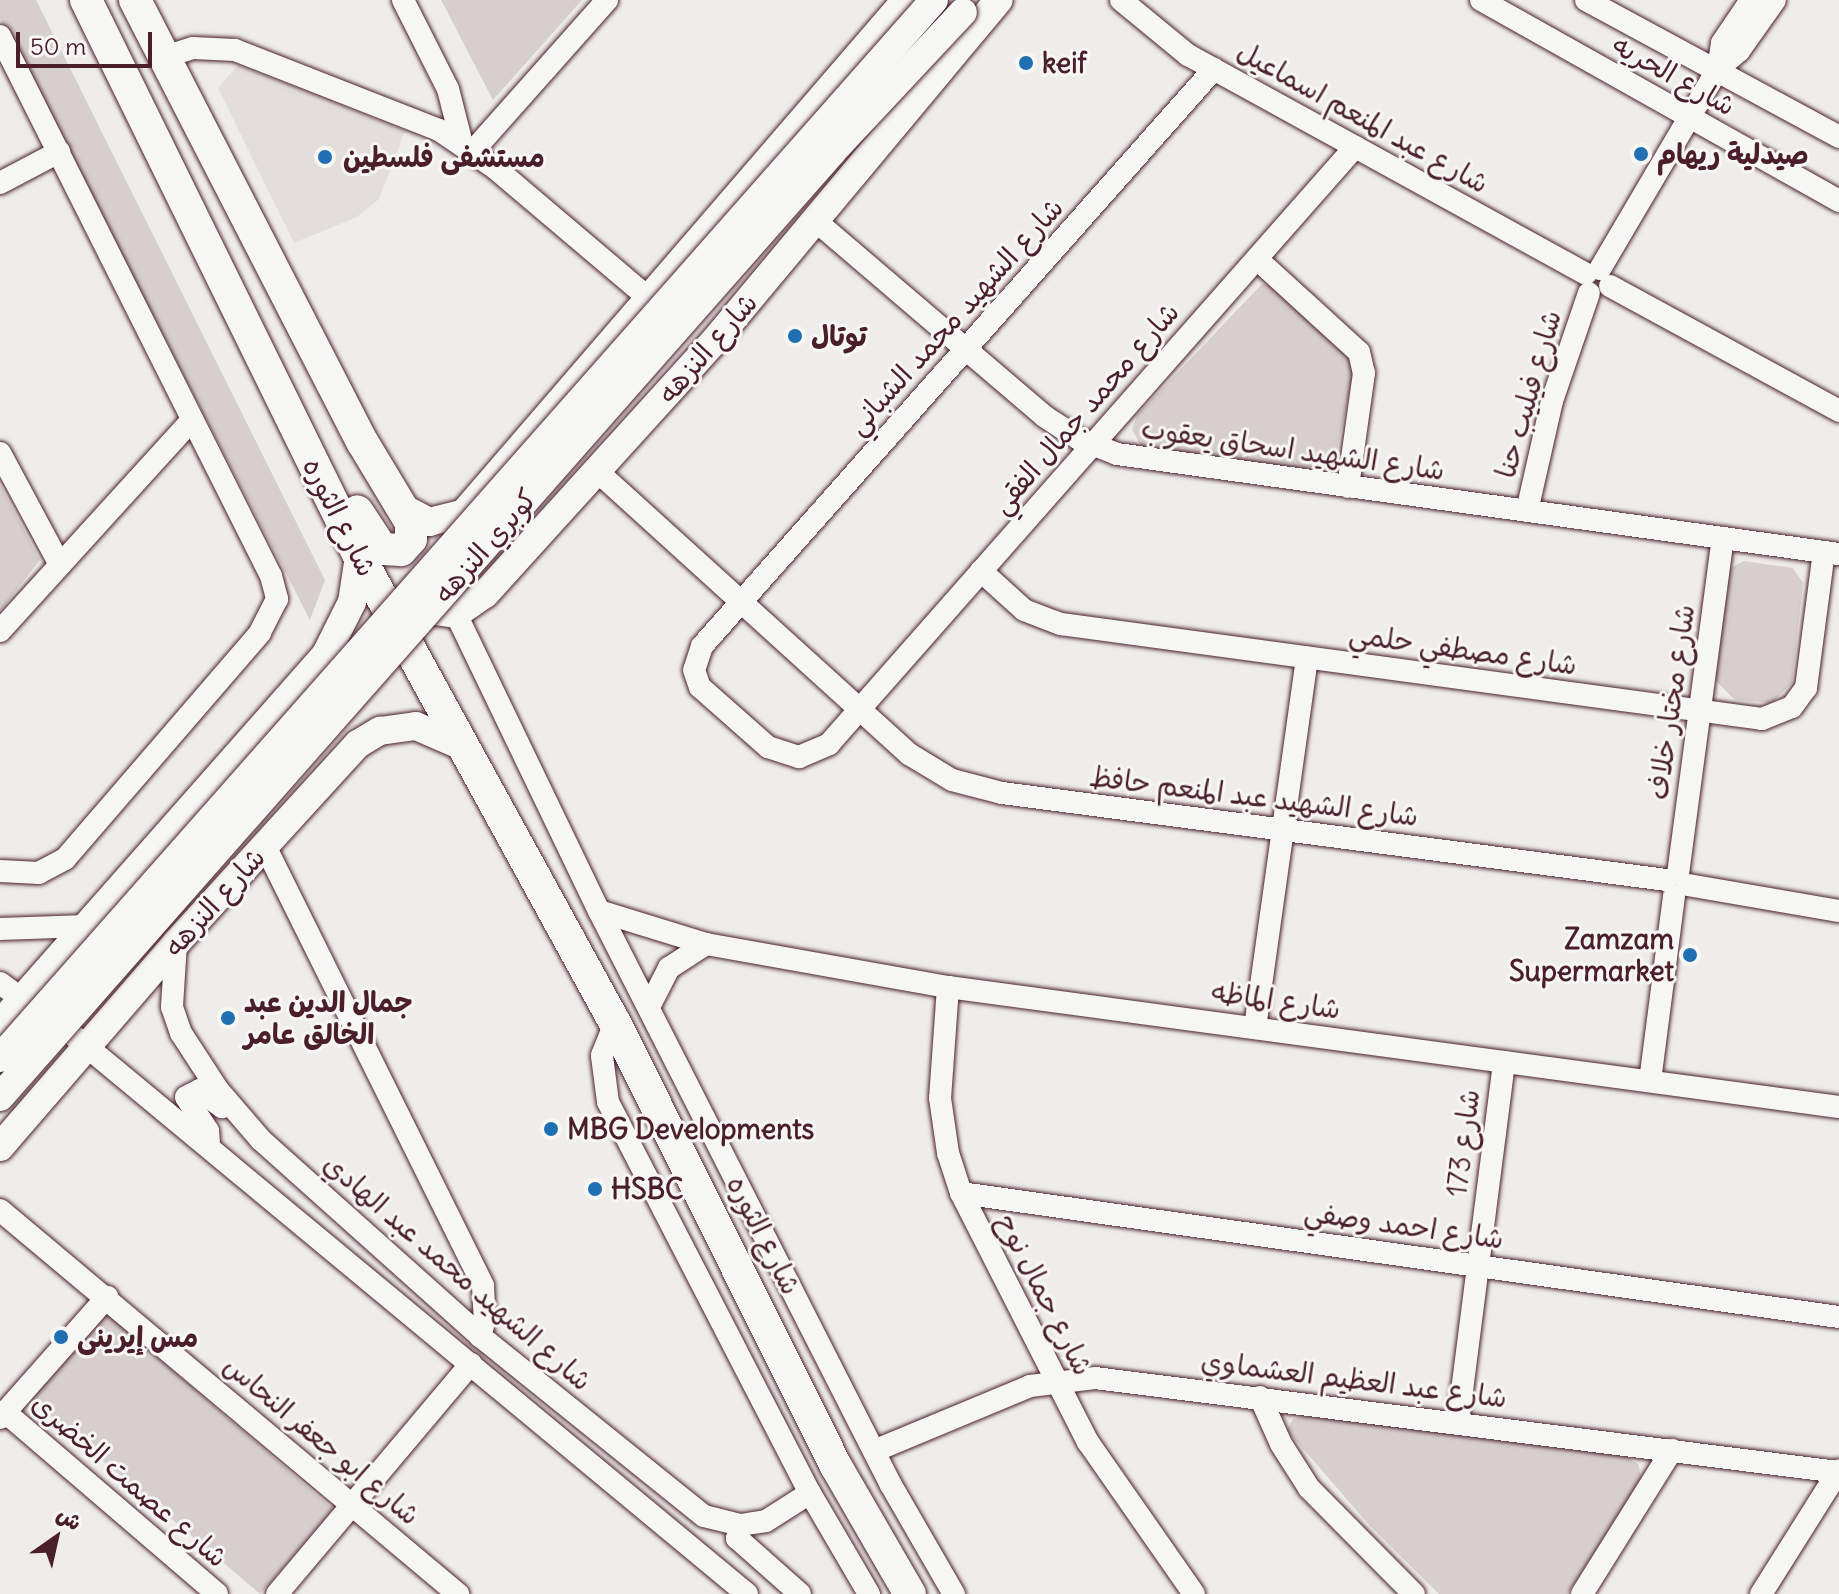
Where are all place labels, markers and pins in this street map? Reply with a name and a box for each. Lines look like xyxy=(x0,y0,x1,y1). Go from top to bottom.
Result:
place label: keif xyxy=(1042,46,1087,80)
marker: keif xyxy=(1017,54,1035,72)
place label: صيدلية ريهام xyxy=(1657,137,1809,171)
place label: مستشفى فلسطين xyxy=(343,140,545,174)
marker: صيدلية ريهام xyxy=(1632,145,1650,163)
marker: مستشفى فلسطين xyxy=(314,146,336,168)
place label: توتال xyxy=(811,319,867,353)
marker: توتال xyxy=(786,327,804,345)
place label: Zamzam Supermarket xyxy=(1509,922,1674,988)
marker: Zamzam Supermarket xyxy=(1681,946,1699,964)
place label: جمال الدين عبد الخالق عامر xyxy=(244,985,413,1051)
marker: جمال الدين عبد الخالق عامر xyxy=(219,1009,237,1027)
place label: MBG Developments xyxy=(567,1112,814,1146)
marker: MBG Developments xyxy=(542,1120,560,1138)
place label: HSBC xyxy=(611,1172,683,1206)
marker: HSBC xyxy=(586,1180,604,1198)
place label: مس إيرينى xyxy=(77,1320,198,1354)
marker: مس إيرينى xyxy=(52,1328,70,1346)

